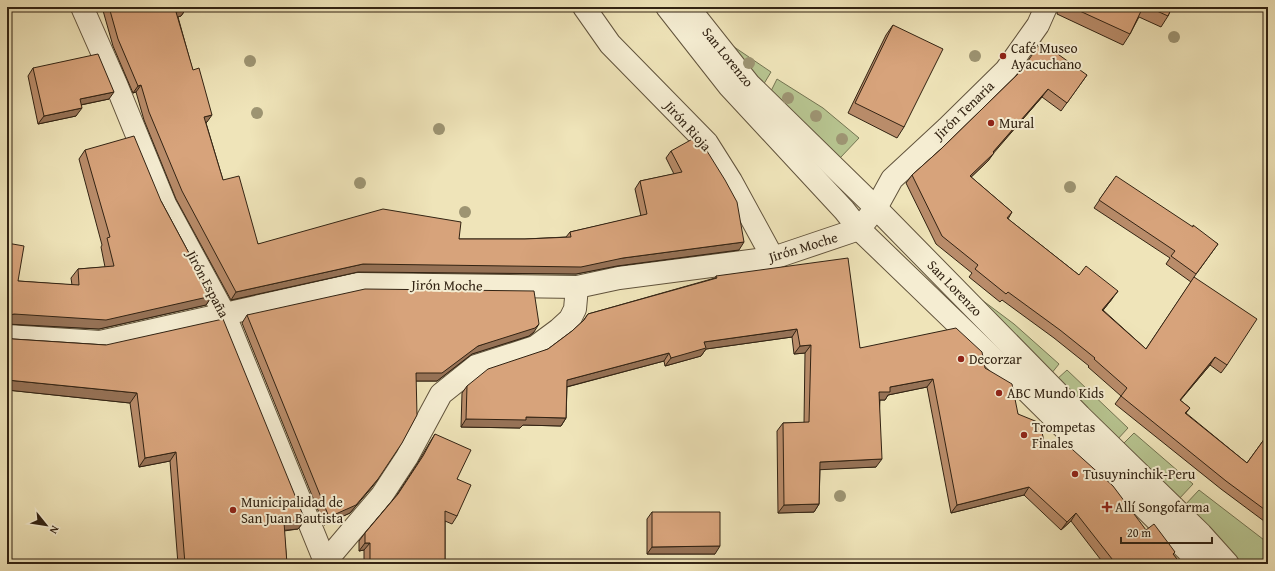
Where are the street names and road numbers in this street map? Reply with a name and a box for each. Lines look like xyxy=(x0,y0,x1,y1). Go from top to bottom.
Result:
street label: San Lorenzo xyxy=(698,23,758,91)
street label: Jirón Tenaria xyxy=(928,76,999,145)
street label: Jirón Rioja xyxy=(659,95,716,156)
street label: Jirón Moche xyxy=(764,227,840,268)
street label: Jirón España xyxy=(181,245,234,321)
street label: San Lorenzo xyxy=(923,255,987,321)
street label: Jirón Moche xyxy=(409,274,483,296)

